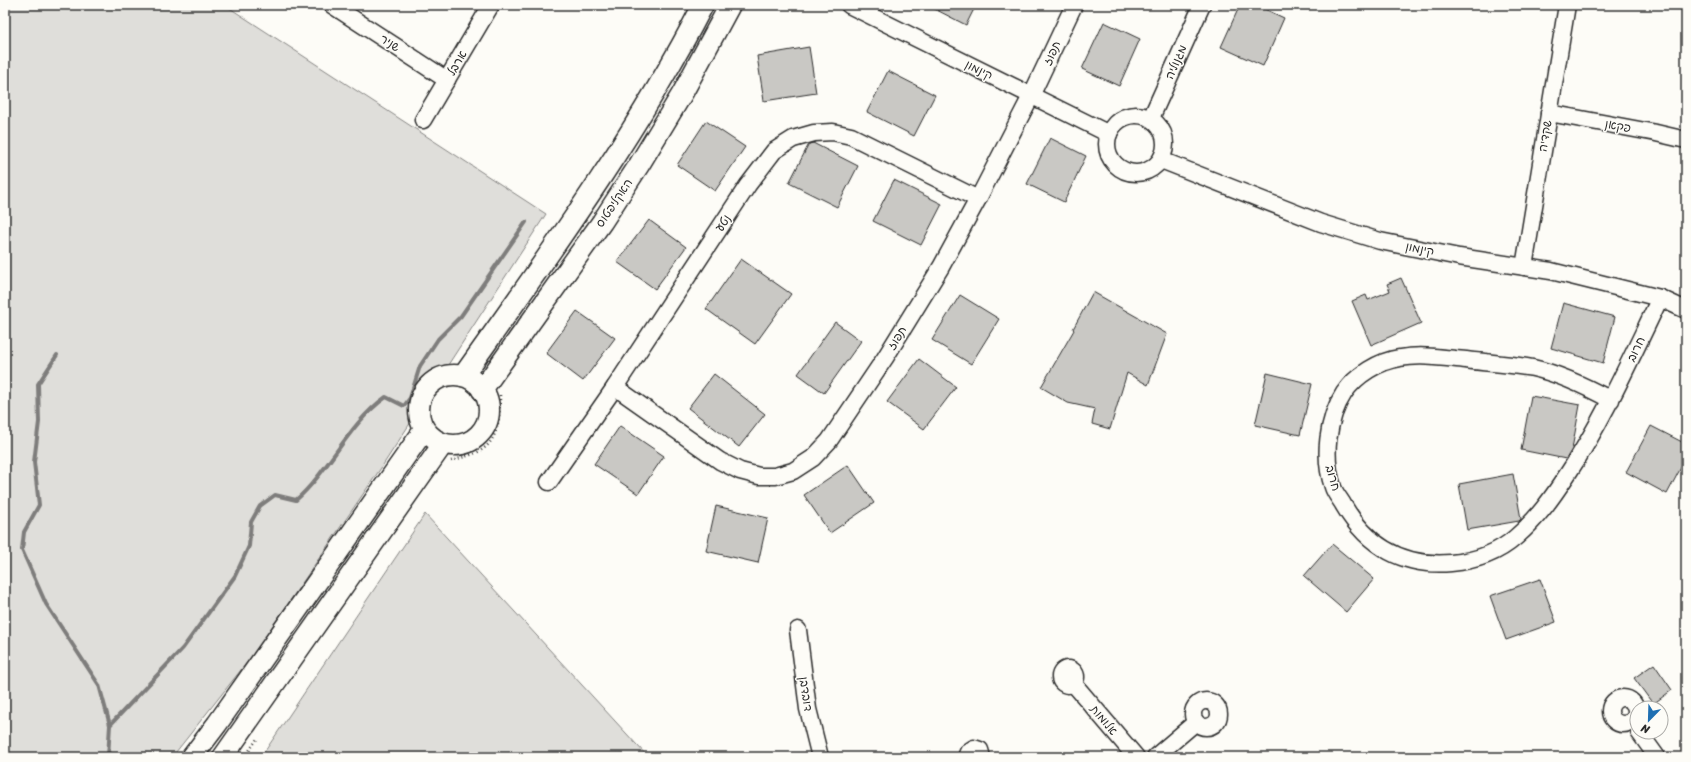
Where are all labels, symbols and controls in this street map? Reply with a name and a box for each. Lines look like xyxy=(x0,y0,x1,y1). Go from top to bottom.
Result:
street label: שניר xyxy=(375,28,405,58)
street label: תפוז xyxy=(1037,37,1067,69)
street label: מגנוליה xyxy=(1159,41,1193,83)
street label: ארבל xyxy=(441,46,473,80)
street label: קינמון xyxy=(961,54,997,86)
street label: פקאן xyxy=(1603,113,1633,139)
street label: שקדיה xyxy=(1531,118,1559,154)
street label: האקליפטוס xyxy=(589,174,639,232)
street label: נטע xyxy=(709,210,737,236)
street label: קינמון xyxy=(1404,235,1437,263)
street label: תפוז xyxy=(881,321,913,355)
street label: חרוב xyxy=(1620,333,1652,365)
street label: חרוב xyxy=(1319,462,1347,494)
street label: דובדבן xyxy=(793,675,819,713)
street label: אלומות xyxy=(1084,699,1124,741)
north arrow xyxy=(1629,700,1669,740)
text: N xyxy=(1638,718,1653,739)

